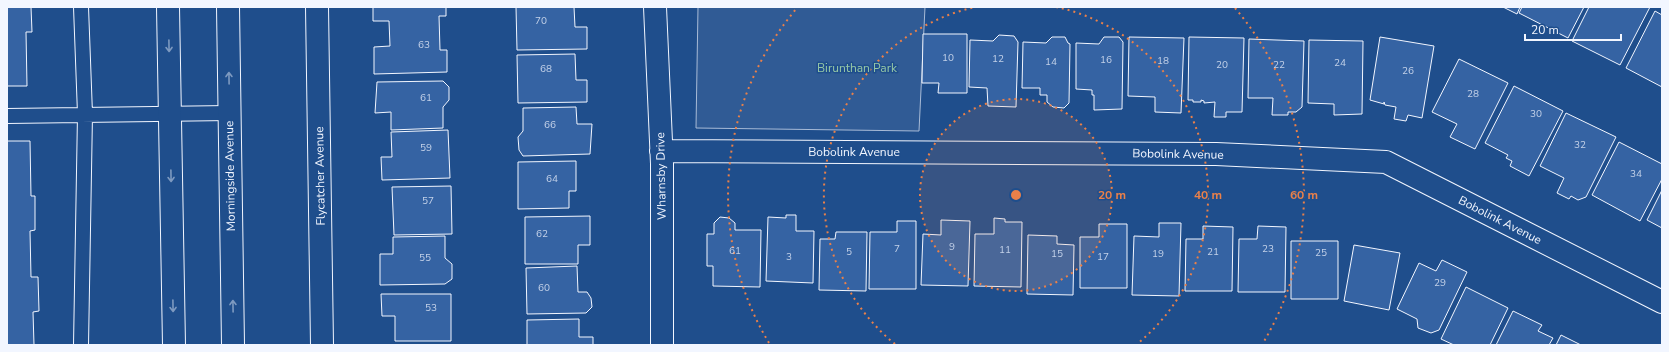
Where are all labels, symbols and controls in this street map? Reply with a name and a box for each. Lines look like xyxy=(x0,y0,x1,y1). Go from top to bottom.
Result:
house number: 70 xyxy=(535,14,547,28)
scale bar xyxy=(1525,16,1621,42)
text: 20 m xyxy=(1531,22,1559,38)
house number: 63 xyxy=(418,38,430,52)
one-way arrow xyxy=(165,39,173,52)
house number: 10 xyxy=(942,51,954,65)
house number: 12 xyxy=(992,52,1004,66)
house number: 16 xyxy=(1100,53,1112,67)
house number: 18 xyxy=(1157,54,1169,68)
house number: 14 xyxy=(1045,55,1057,69)
house number: 24 xyxy=(1334,56,1346,70)
house number: 20 xyxy=(1216,58,1228,72)
house number: 22 xyxy=(1273,58,1285,72)
park label: Birunthan Park xyxy=(817,60,898,76)
house number: 68 xyxy=(540,62,552,76)
house number: 26 xyxy=(1402,64,1414,78)
one-way arrow xyxy=(225,72,232,85)
house number: 28 xyxy=(1467,87,1479,101)
house number: 61 xyxy=(420,91,432,105)
house number: 30 xyxy=(1530,107,1542,121)
house number: 66 xyxy=(544,118,556,132)
street label: Morningside Avenue xyxy=(221,121,239,231)
street label: Flycatcher Avenue xyxy=(311,126,329,226)
street label: Wharnsby Drive xyxy=(652,132,670,220)
house number: 32 xyxy=(1574,138,1586,152)
house number: 59 xyxy=(420,141,432,155)
street label: Bobolink Avenue xyxy=(808,144,900,160)
street label: Bobolink Avenue xyxy=(1132,145,1224,163)
house number: 34 xyxy=(1630,167,1642,181)
one-way arrow xyxy=(167,169,174,182)
house number: 64 xyxy=(546,172,558,186)
text: 20 m xyxy=(1098,187,1126,203)
text: 40 m xyxy=(1194,187,1222,203)
text: 60 m xyxy=(1290,187,1318,203)
centre of rings xyxy=(1009,188,1023,202)
street label: Bobolink Avenue xyxy=(1456,192,1544,248)
house number: 57 xyxy=(422,194,434,208)
house number: 62 xyxy=(536,227,548,241)
house number: 9 xyxy=(949,240,955,254)
house number: 7 xyxy=(894,242,900,256)
house number: 23 xyxy=(1262,242,1274,256)
house number: 11 xyxy=(999,243,1011,257)
house number: 61 xyxy=(729,244,741,258)
house number: 5 xyxy=(846,245,852,259)
house number: 21 xyxy=(1207,245,1219,259)
house number: 25 xyxy=(1315,246,1327,260)
house number: 15 xyxy=(1051,247,1063,261)
house number: 19 xyxy=(1152,247,1164,261)
house number: 3 xyxy=(786,250,792,264)
house number: 17 xyxy=(1097,250,1109,264)
house number: 55 xyxy=(419,251,431,265)
house number: 29 xyxy=(1434,276,1446,290)
house number: 60 xyxy=(538,281,550,295)
one-way arrow xyxy=(169,299,177,312)
one-way arrow xyxy=(229,300,236,313)
house number: 53 xyxy=(425,301,437,315)

